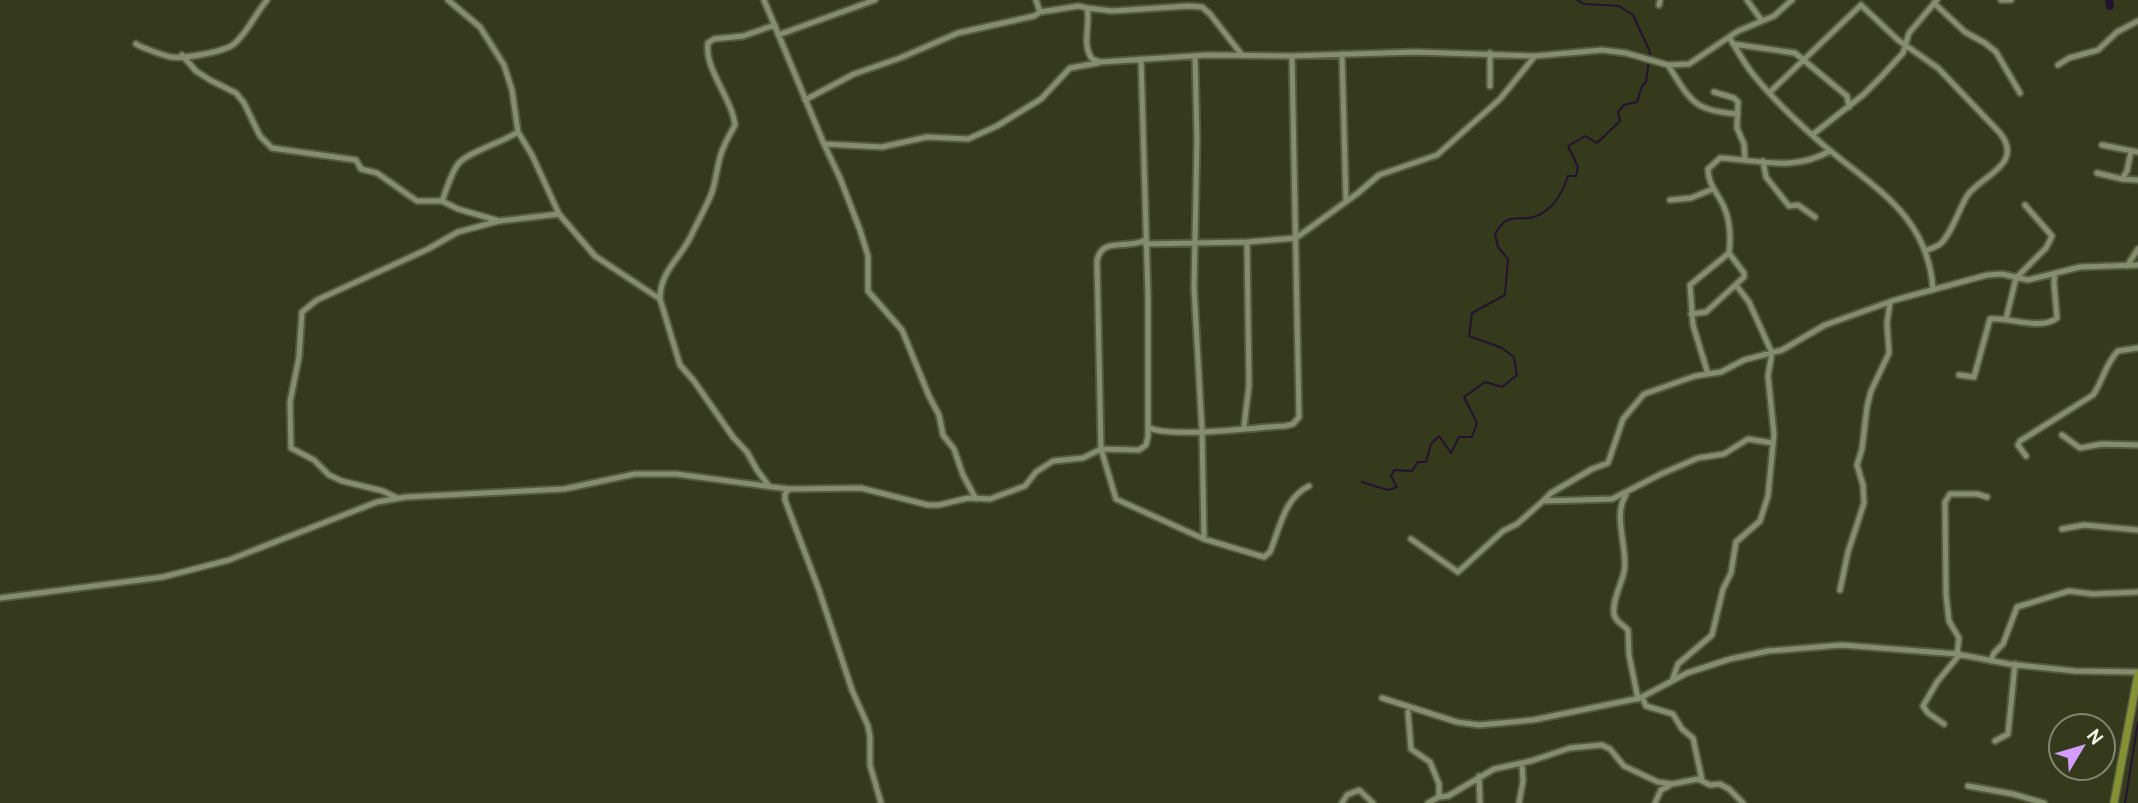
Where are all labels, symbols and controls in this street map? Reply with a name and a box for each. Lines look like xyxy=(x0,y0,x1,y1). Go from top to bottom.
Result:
north arrow xyxy=(2047,712,2117,782)
text: N xyxy=(2080,725,2107,751)

